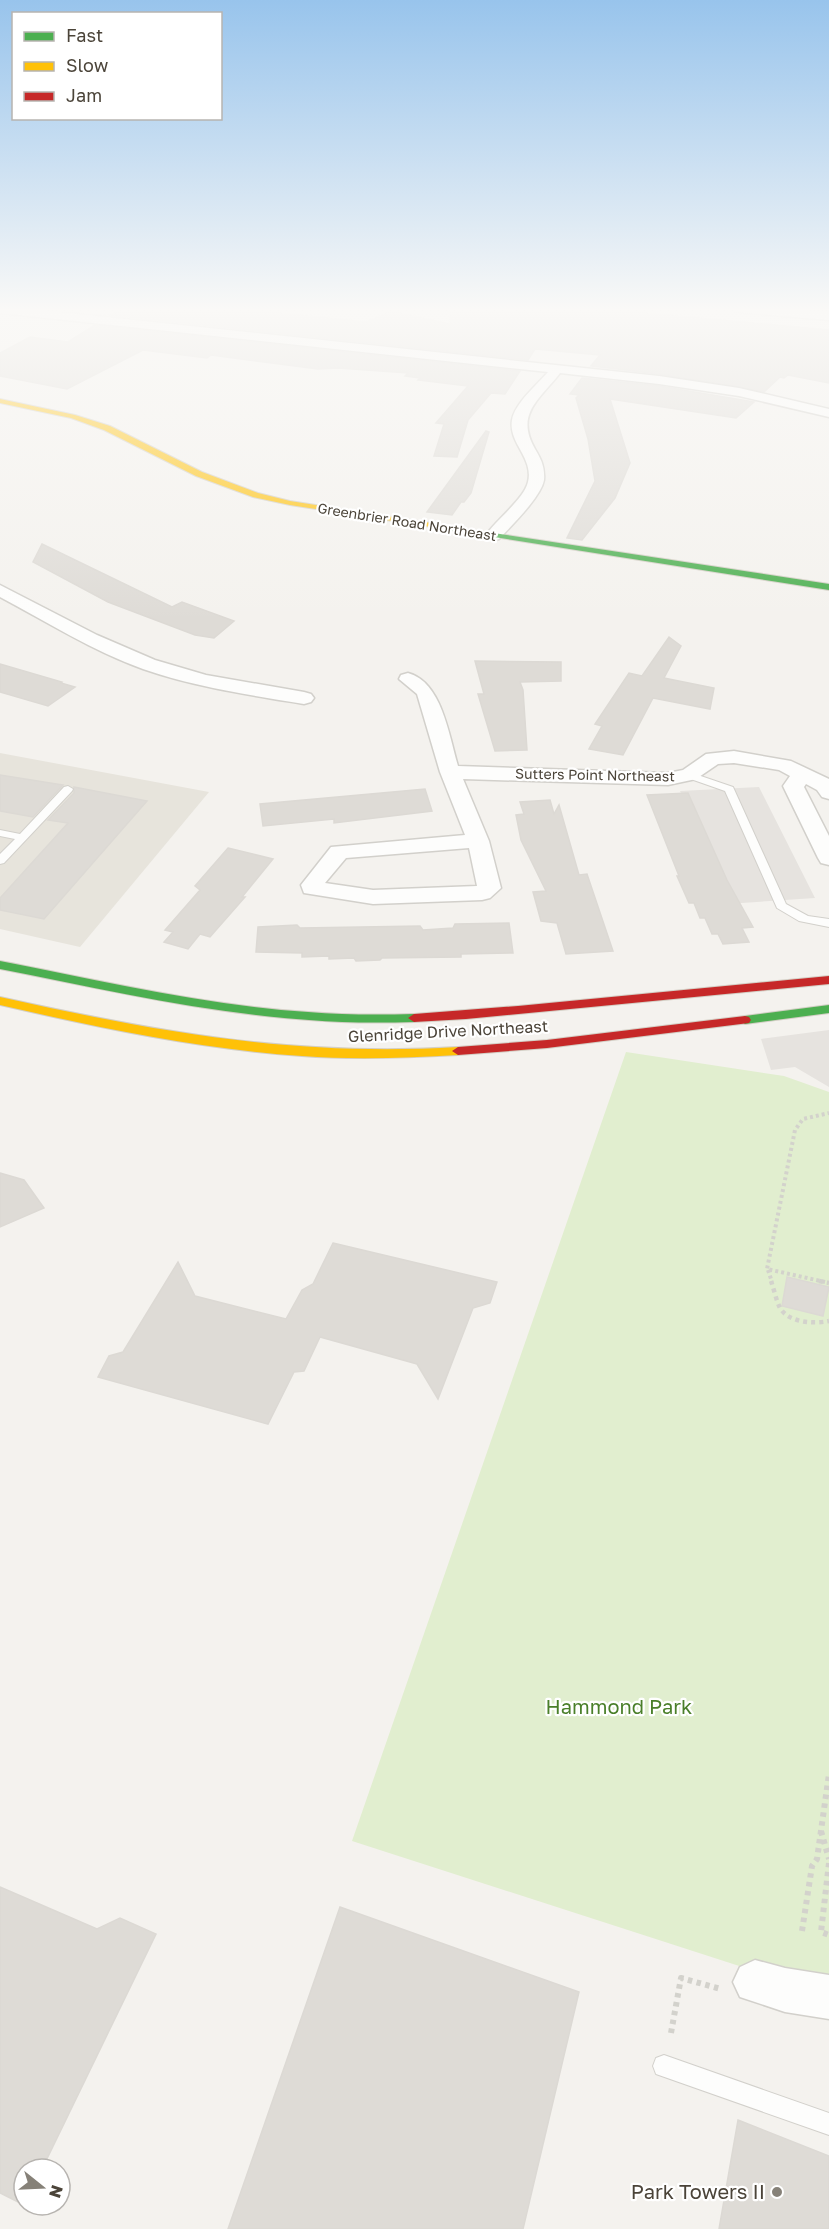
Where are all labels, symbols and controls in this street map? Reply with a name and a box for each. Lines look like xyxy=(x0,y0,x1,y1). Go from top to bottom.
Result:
legend xyxy=(12,12,222,120)
text: Fast xyxy=(66,24,103,46)
text: Slow xyxy=(66,54,109,76)
text: Jam xyxy=(66,84,102,106)
street label: Greenbrier Road Northeast xyxy=(316,499,498,544)
street label: Sutters Point Northeast xyxy=(515,765,675,784)
street label: Glenridge Drive Northeast xyxy=(347,1016,549,1046)
park label: Hammond Park xyxy=(546,1694,692,1718)
north arrow xyxy=(12,2157,72,2217)
place label: Park Towers II xyxy=(631,2179,765,2203)
text: N xyxy=(45,2183,68,2201)
marker: Park Towers II xyxy=(770,2185,784,2199)

